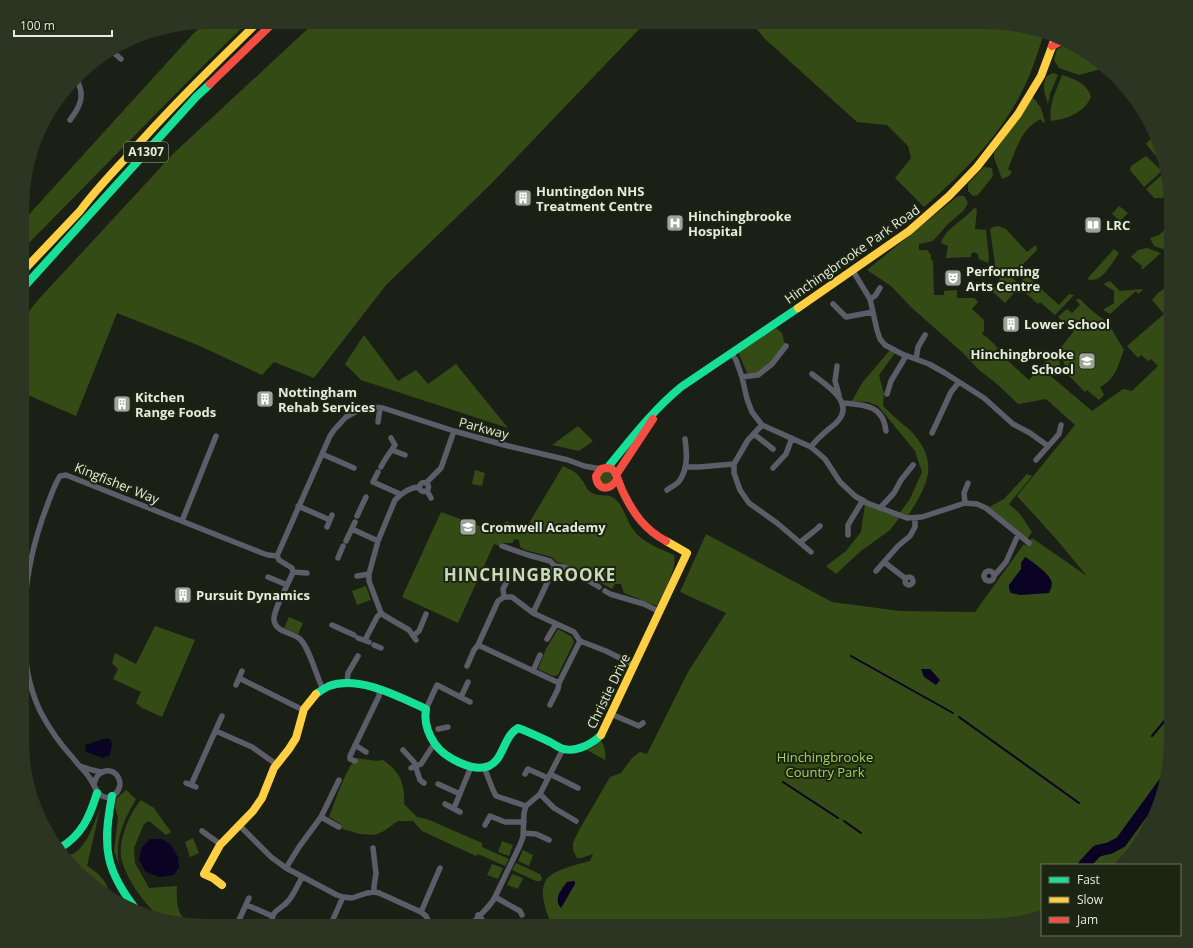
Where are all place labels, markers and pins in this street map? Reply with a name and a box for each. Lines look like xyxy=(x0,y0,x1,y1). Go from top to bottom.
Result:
place label: Huntingdon NHS Treatment Centre xyxy=(536,182,653,215)
building icon: Huntingdon NHS Treatment Centre xyxy=(513,188,533,208)
place label: Hinchingbrooke Hospital xyxy=(688,207,792,240)
hospital icon: Hinchingbrooke Hospital xyxy=(665,213,685,233)
library icon: LRC xyxy=(1083,215,1103,235)
place label: LRC xyxy=(1106,216,1130,234)
place label: Performing Arts Centre xyxy=(966,262,1040,295)
theatre icon: Performing Arts Centre xyxy=(943,268,963,288)
building icon: Lower School xyxy=(1001,314,1021,334)
place label: Lower School xyxy=(1024,315,1110,333)
place label: Hinchingbrooke School xyxy=(970,345,1074,378)
school or university icon: Hinchingbrooke School xyxy=(1077,351,1097,371)
place label: Nottingham Rehab Services xyxy=(278,383,375,416)
place label: Kitchen Range Foods xyxy=(135,388,216,421)
building icon: Nottingham Rehab Services xyxy=(255,389,275,409)
building icon: Kitchen Range Foods xyxy=(112,394,132,414)
school or university icon: Cromwell Academy xyxy=(458,517,478,537)
place label: Cromwell Academy xyxy=(481,518,606,536)
building icon: Pursuit Dynamics xyxy=(173,585,193,605)
place label: Pursuit Dynamics xyxy=(196,586,310,604)

